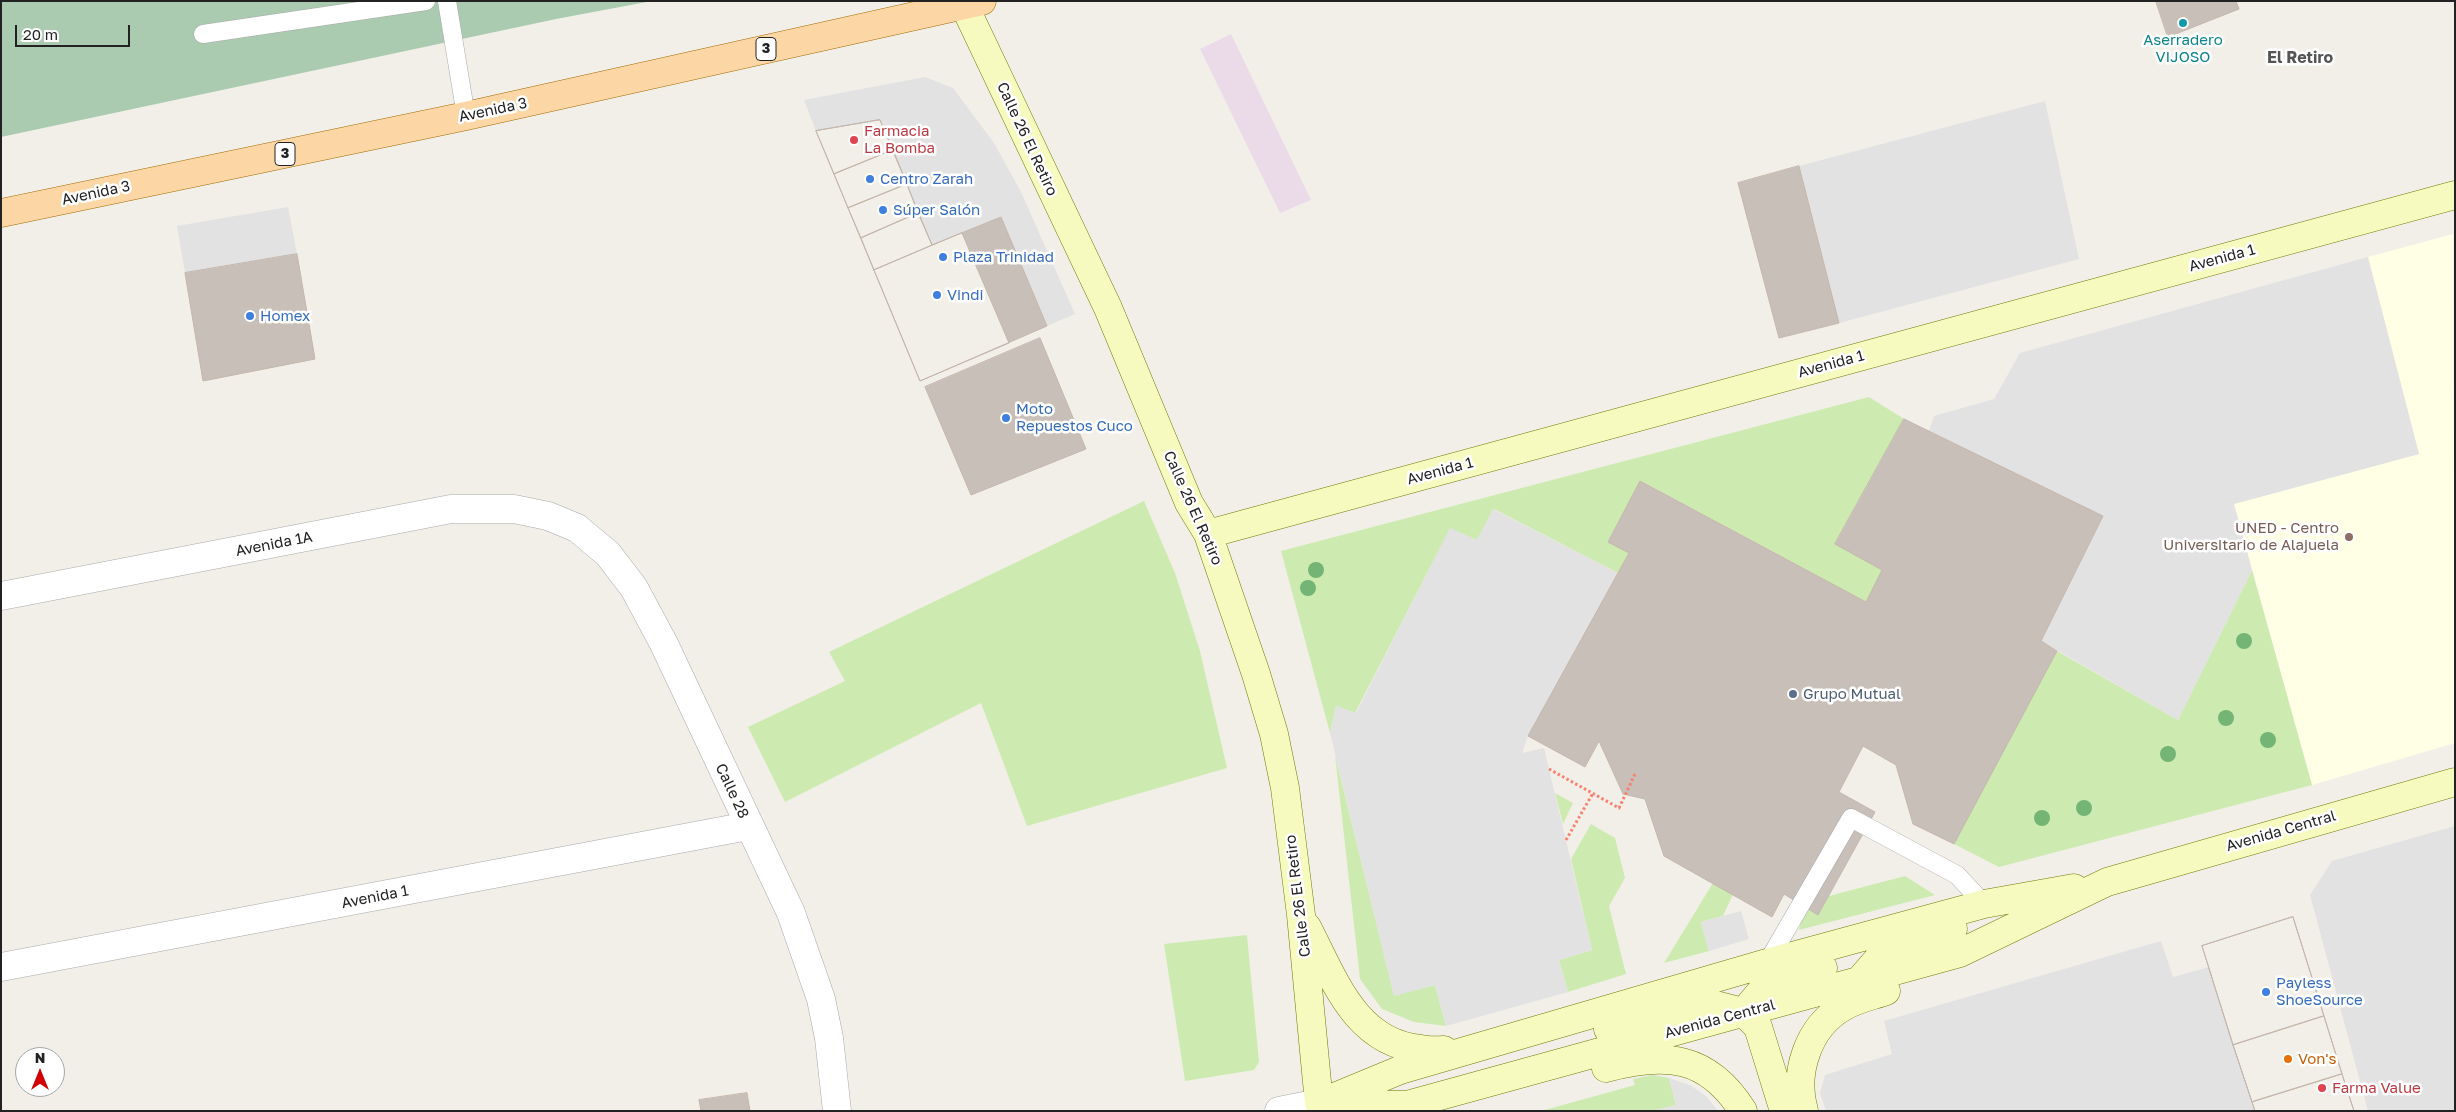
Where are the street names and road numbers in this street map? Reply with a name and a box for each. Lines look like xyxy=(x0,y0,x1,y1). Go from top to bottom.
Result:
road number: 3 xyxy=(756,38,776,61)
street label: Calle 26 El Retiro xyxy=(993,79,1061,199)
street label: Avenida 3 xyxy=(457,94,529,126)
road number: 3 xyxy=(275,142,295,166)
street label: Avenida 3 xyxy=(60,177,132,209)
street label: Avenida 1 xyxy=(2187,241,2257,275)
street label: Avenida 1 xyxy=(1796,347,1866,381)
street label: Calle 26 El Retiro xyxy=(1160,448,1226,568)
street label: Avenida 1 xyxy=(1405,454,1475,488)
street label: Avenida 1A xyxy=(234,528,314,560)
street label: Calle 28 xyxy=(711,761,753,821)
street label: Avenida Central xyxy=(2224,807,2338,855)
street label: Calle 26 El Retiro xyxy=(1282,834,1314,958)
street label: Avenida 1 xyxy=(340,882,410,912)
street label: Avenida Central xyxy=(1663,996,1777,1042)

